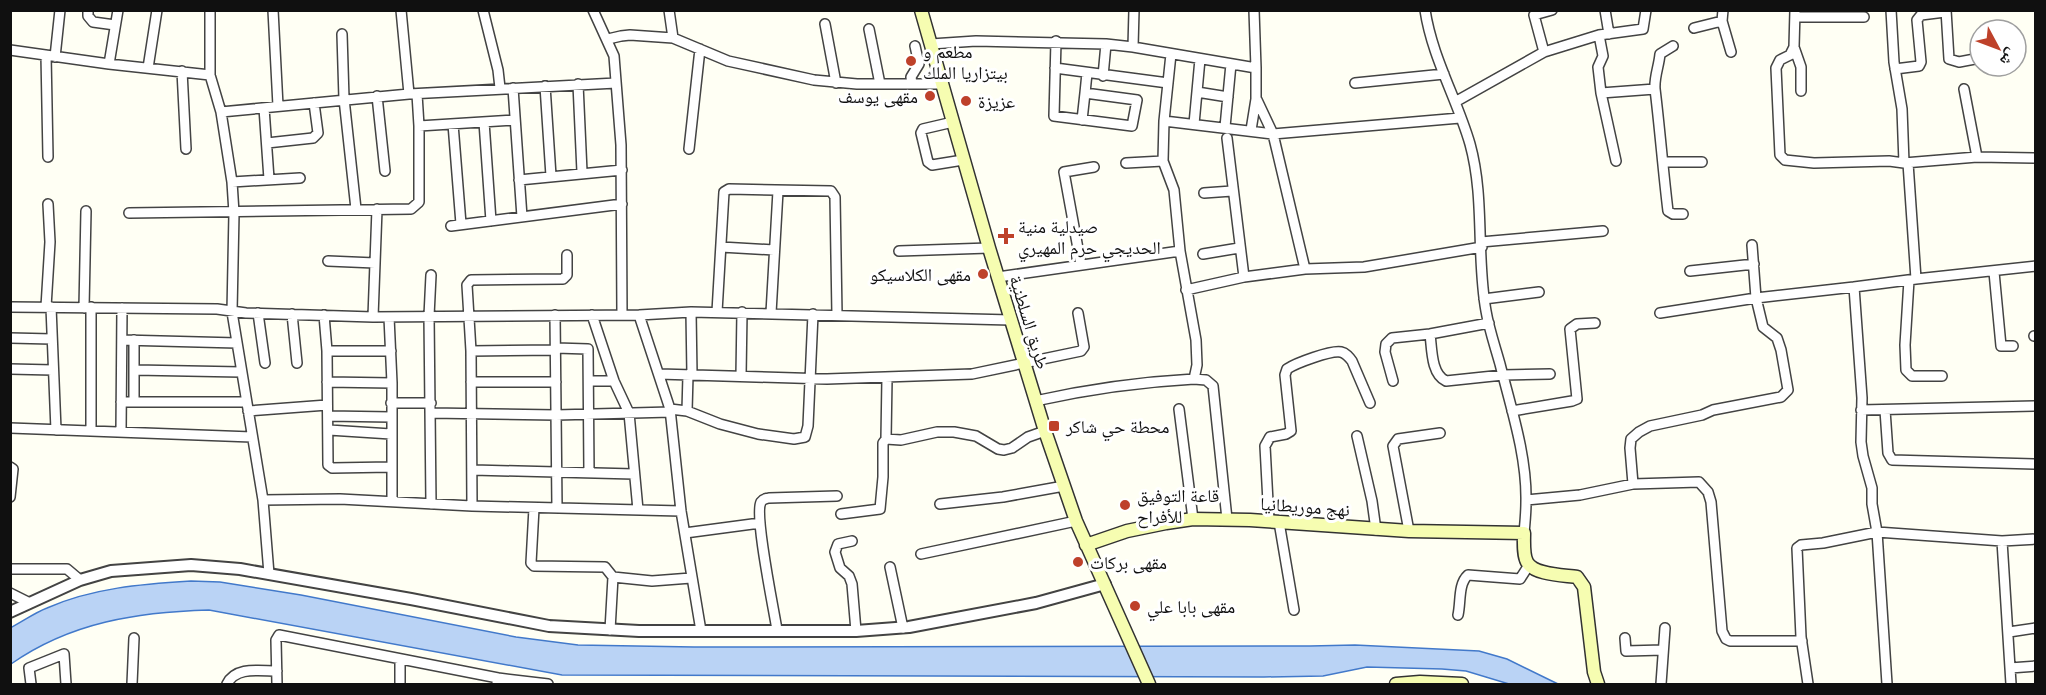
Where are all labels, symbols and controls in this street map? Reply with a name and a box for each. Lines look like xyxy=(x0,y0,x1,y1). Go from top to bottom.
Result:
north arrow xyxy=(1968,18,2028,78)
place label: مطعم و بيتزاريا الملك xyxy=(923,39,1008,84)
text: ش xyxy=(1996,45,2023,71)
marker: مطعم و بيتزاريا الملك xyxy=(904,54,918,68)
place label: مقهى يوسف xyxy=(838,84,918,108)
marker: مقهى يوسف xyxy=(923,89,937,103)
place label: عزيزة xyxy=(978,89,1015,113)
marker: عزيزة xyxy=(959,94,973,108)
place label: صيدلية منية الحديجي حرم المهيري xyxy=(1018,214,1161,263)
marker: صيدلية منية الحديجي حرم المهيري xyxy=(999,229,1013,243)
place label: مقهى الكلاسيكو xyxy=(870,262,971,286)
marker: مقهى الكلاسيكو xyxy=(976,267,990,281)
street label: طريق السلطنية xyxy=(1004,272,1056,372)
place label: محطة حي شاكر xyxy=(1065,414,1170,442)
marker: محطة حي شاكر xyxy=(1047,419,1061,433)
place label: قاعة التوفيق للأفراح xyxy=(1137,483,1219,529)
street label: نهج موريطانيا xyxy=(1259,491,1351,522)
marker: قاعة التوفيق للأفراح xyxy=(1118,498,1132,512)
place label: مقهى بركات xyxy=(1090,550,1167,574)
marker: مقهى بركات xyxy=(1071,555,1085,569)
place label: مقهى بابا علي xyxy=(1147,594,1235,622)
marker: مقهى بابا علي xyxy=(1128,599,1142,613)

